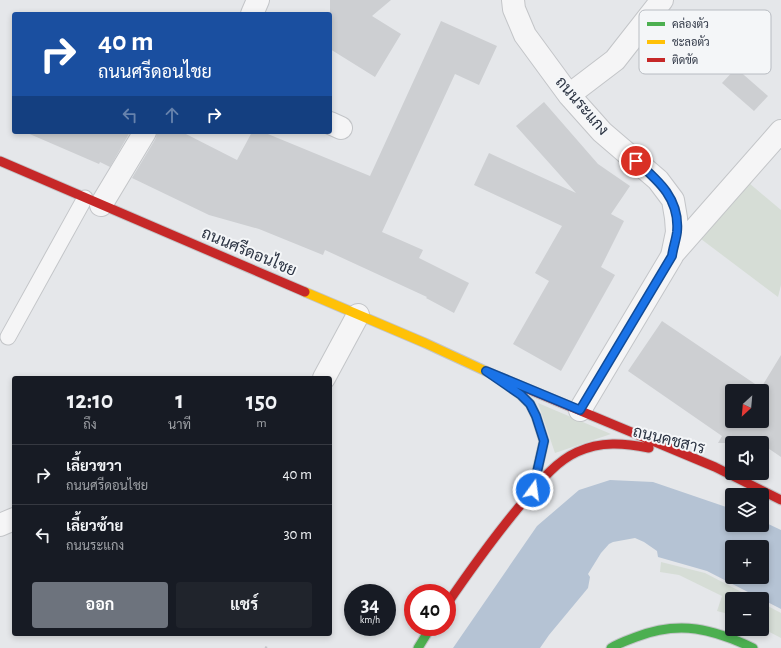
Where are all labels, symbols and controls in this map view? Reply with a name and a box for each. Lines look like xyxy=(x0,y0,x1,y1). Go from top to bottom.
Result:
legend xyxy=(639,10,771,74)
text: คล่องตัว xyxy=(672,17,709,30)
icon: right xyxy=(32,28,84,80)
text: 40 m xyxy=(98,28,154,56)
text: ชะลอตัว xyxy=(672,35,710,48)
text: ติดขัด xyxy=(672,53,698,66)
text: ถนนศรีดอนไชย xyxy=(98,64,212,82)
street label: ถนนระแกง xyxy=(552,74,612,138)
icon: left xyxy=(119,104,141,126)
icon: ahead xyxy=(161,104,183,126)
icon: right xyxy=(203,104,225,126)
pin xyxy=(619,144,653,178)
icon: arrive xyxy=(625,150,647,172)
street label: ถนนศรีดอนไชย xyxy=(199,221,300,279)
north arrow xyxy=(725,384,769,428)
map controls xyxy=(725,384,769,636)
text: 12:10 xyxy=(67,389,113,413)
text: 1 xyxy=(175,389,184,413)
text: 150 xyxy=(246,390,277,414)
text: m xyxy=(256,417,267,430)
text: ถึง xyxy=(83,419,97,432)
text: นาที xyxy=(168,419,191,432)
street label: ถนนคชสาร xyxy=(631,423,707,457)
button: sound xyxy=(725,436,769,480)
text: เลี้ยวขวา xyxy=(66,459,122,474)
icon: right xyxy=(32,464,54,486)
text: 40 m xyxy=(282,467,312,482)
position arrow xyxy=(512,469,554,511)
text: ถนนศรีดอนไชย xyxy=(66,480,148,493)
button: layers xyxy=(725,488,769,532)
text: เลี้ยวซ้าย xyxy=(66,519,123,534)
icon: left xyxy=(32,524,54,546)
text: 30 m xyxy=(283,527,312,542)
text: ถนนระแกง xyxy=(66,540,124,553)
button: + xyxy=(725,540,769,584)
button: ออก xyxy=(32,582,168,628)
button: แชร์ xyxy=(176,582,312,628)
speed limit sign: 40 xyxy=(404,584,456,636)
button: − xyxy=(725,592,769,636)
text: 34 xyxy=(361,595,379,615)
text: km/h xyxy=(360,615,380,625)

